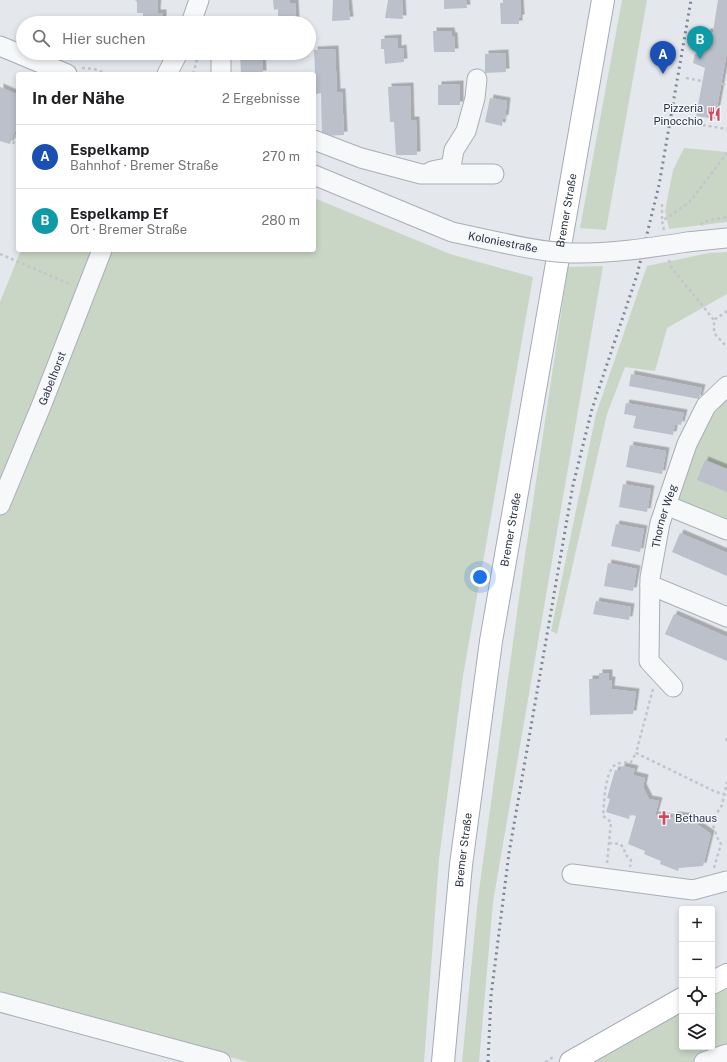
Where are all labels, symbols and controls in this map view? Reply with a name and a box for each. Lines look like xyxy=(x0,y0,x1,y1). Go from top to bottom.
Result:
search box xyxy=(16,16,316,60)
pin: B xyxy=(687,26,713,59)
icon: search xyxy=(30,27,52,49)
text: Hier suchen xyxy=(62,30,145,47)
pin: A xyxy=(650,41,676,74)
text: In der Nähe xyxy=(32,88,125,108)
text: 2 Ergebnisse xyxy=(222,91,300,106)
place label: Pizzeria Pinocchio xyxy=(654,102,703,127)
restaurant icon: Pizzeria Pinocchio xyxy=(706,106,722,122)
text: Espelkamp xyxy=(70,141,149,158)
text: A xyxy=(40,149,50,164)
text: 270 m xyxy=(262,149,300,164)
text: Bahnhof · Bremer Straße xyxy=(70,158,218,173)
street label: Bremer Straße xyxy=(554,172,579,248)
text: Espelkamp Ef xyxy=(70,205,168,222)
text: B xyxy=(41,213,49,228)
text: 280 m xyxy=(262,213,300,228)
text: Ort · Bremer Straße xyxy=(70,222,187,237)
street label: Koloniestraße xyxy=(467,229,539,255)
street label: Gabelhorst xyxy=(36,350,68,407)
street label: Thorner Weg xyxy=(650,482,679,549)
street label: Bremer Straße xyxy=(498,492,523,567)
your location xyxy=(470,567,490,587)
church icon: Bethaus xyxy=(656,810,672,826)
street label: Bremer Straße xyxy=(453,812,474,888)
place label: Bethaus xyxy=(675,812,717,824)
map controls xyxy=(679,906,715,1050)
button: + xyxy=(679,906,715,942)
button: − xyxy=(679,942,715,978)
button: locate xyxy=(679,978,715,1014)
button: layers xyxy=(679,1014,715,1050)

